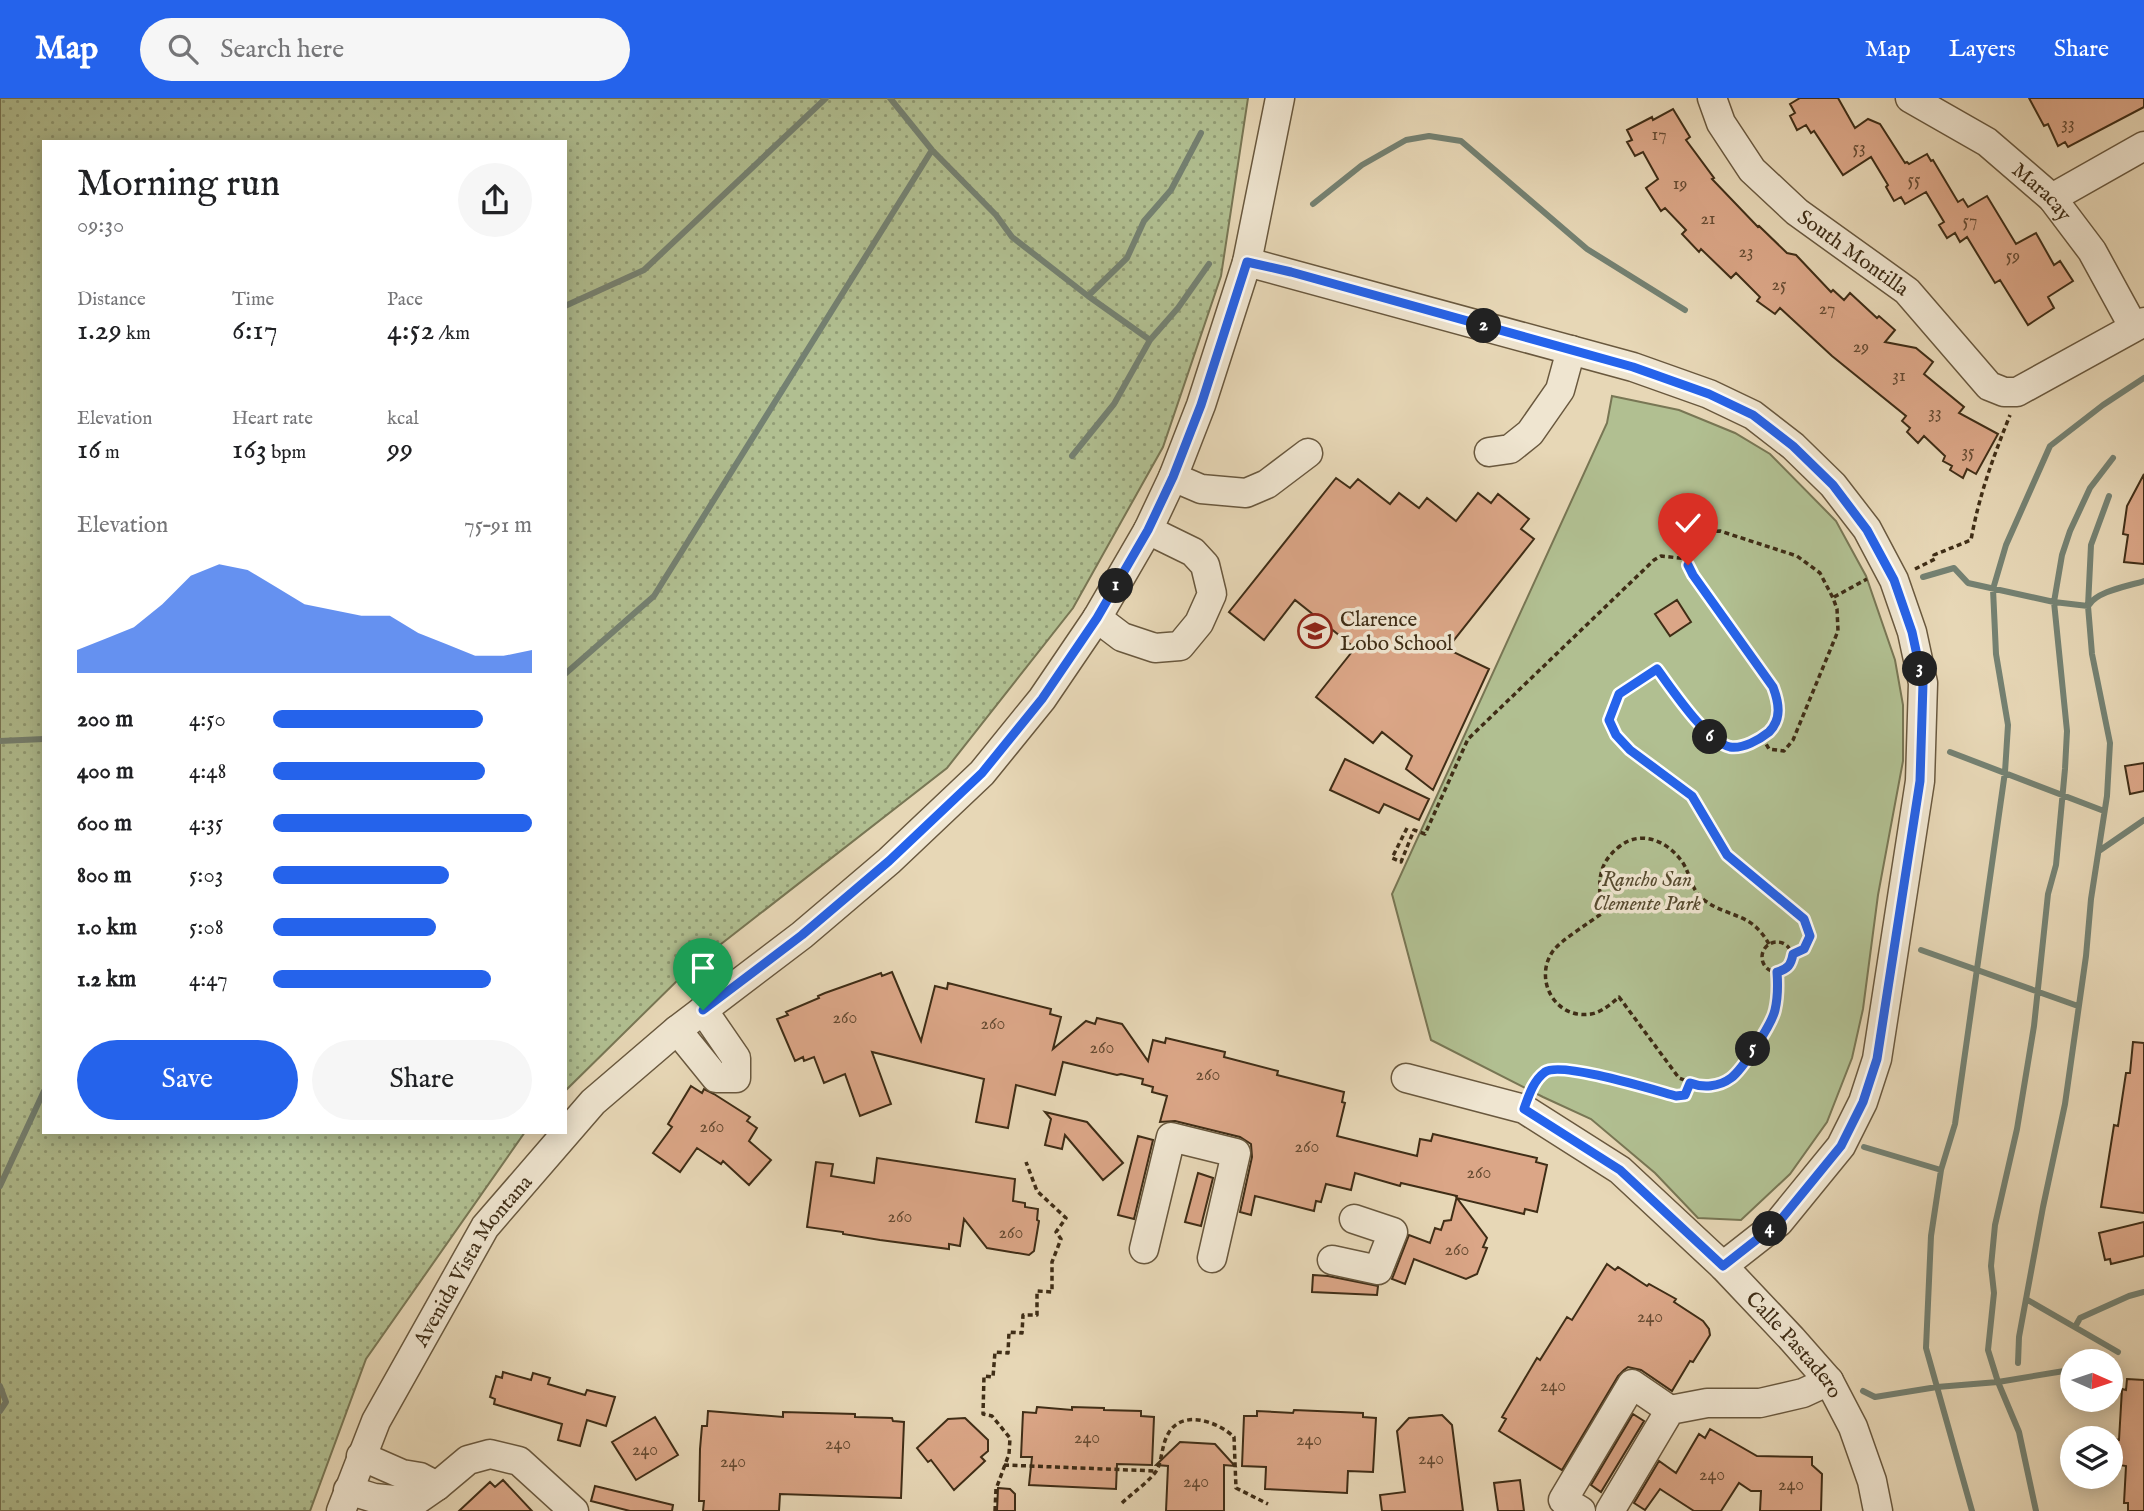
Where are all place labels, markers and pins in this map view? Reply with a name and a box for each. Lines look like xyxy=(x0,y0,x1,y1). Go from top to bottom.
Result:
pin: 2 xyxy=(1466,308,1502,344)
pin xyxy=(1658,493,1718,565)
pin: 1 xyxy=(1098,568,1134,603)
place label: Clarence Lobo School xyxy=(1340,607,1453,658)
school or university icon: Clarence Lobo School xyxy=(1296,612,1334,650)
pin: 3 xyxy=(1902,652,1938,686)
pin: 6 xyxy=(1692,720,1728,754)
pin xyxy=(673,938,733,1010)
pin: 5 xyxy=(1736,1032,1770,1066)
pin: 4 xyxy=(1752,1212,1788,1246)

